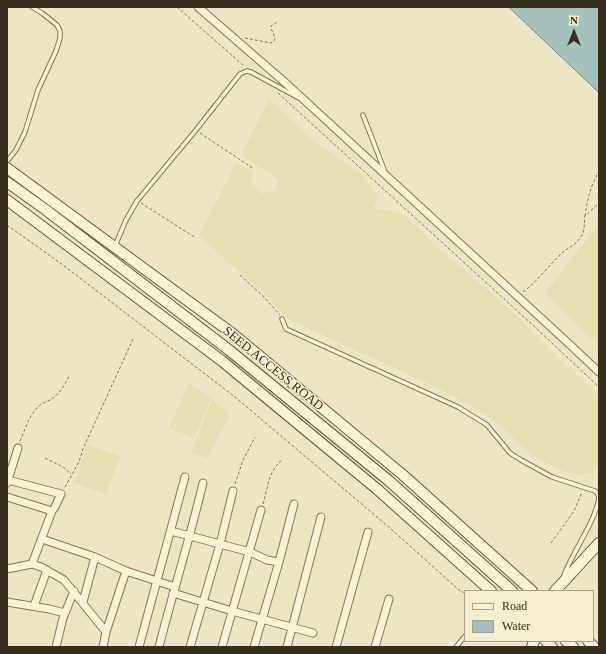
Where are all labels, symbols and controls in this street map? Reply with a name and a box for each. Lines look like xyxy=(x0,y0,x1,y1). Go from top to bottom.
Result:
north arrow xyxy=(554,12,594,52)
text: N xyxy=(570,14,578,26)
street label: SEED ACCESS ROAD xyxy=(220,324,326,414)
legend xyxy=(464,590,594,642)
text: Road xyxy=(502,599,527,613)
text: Water xyxy=(502,619,530,633)

